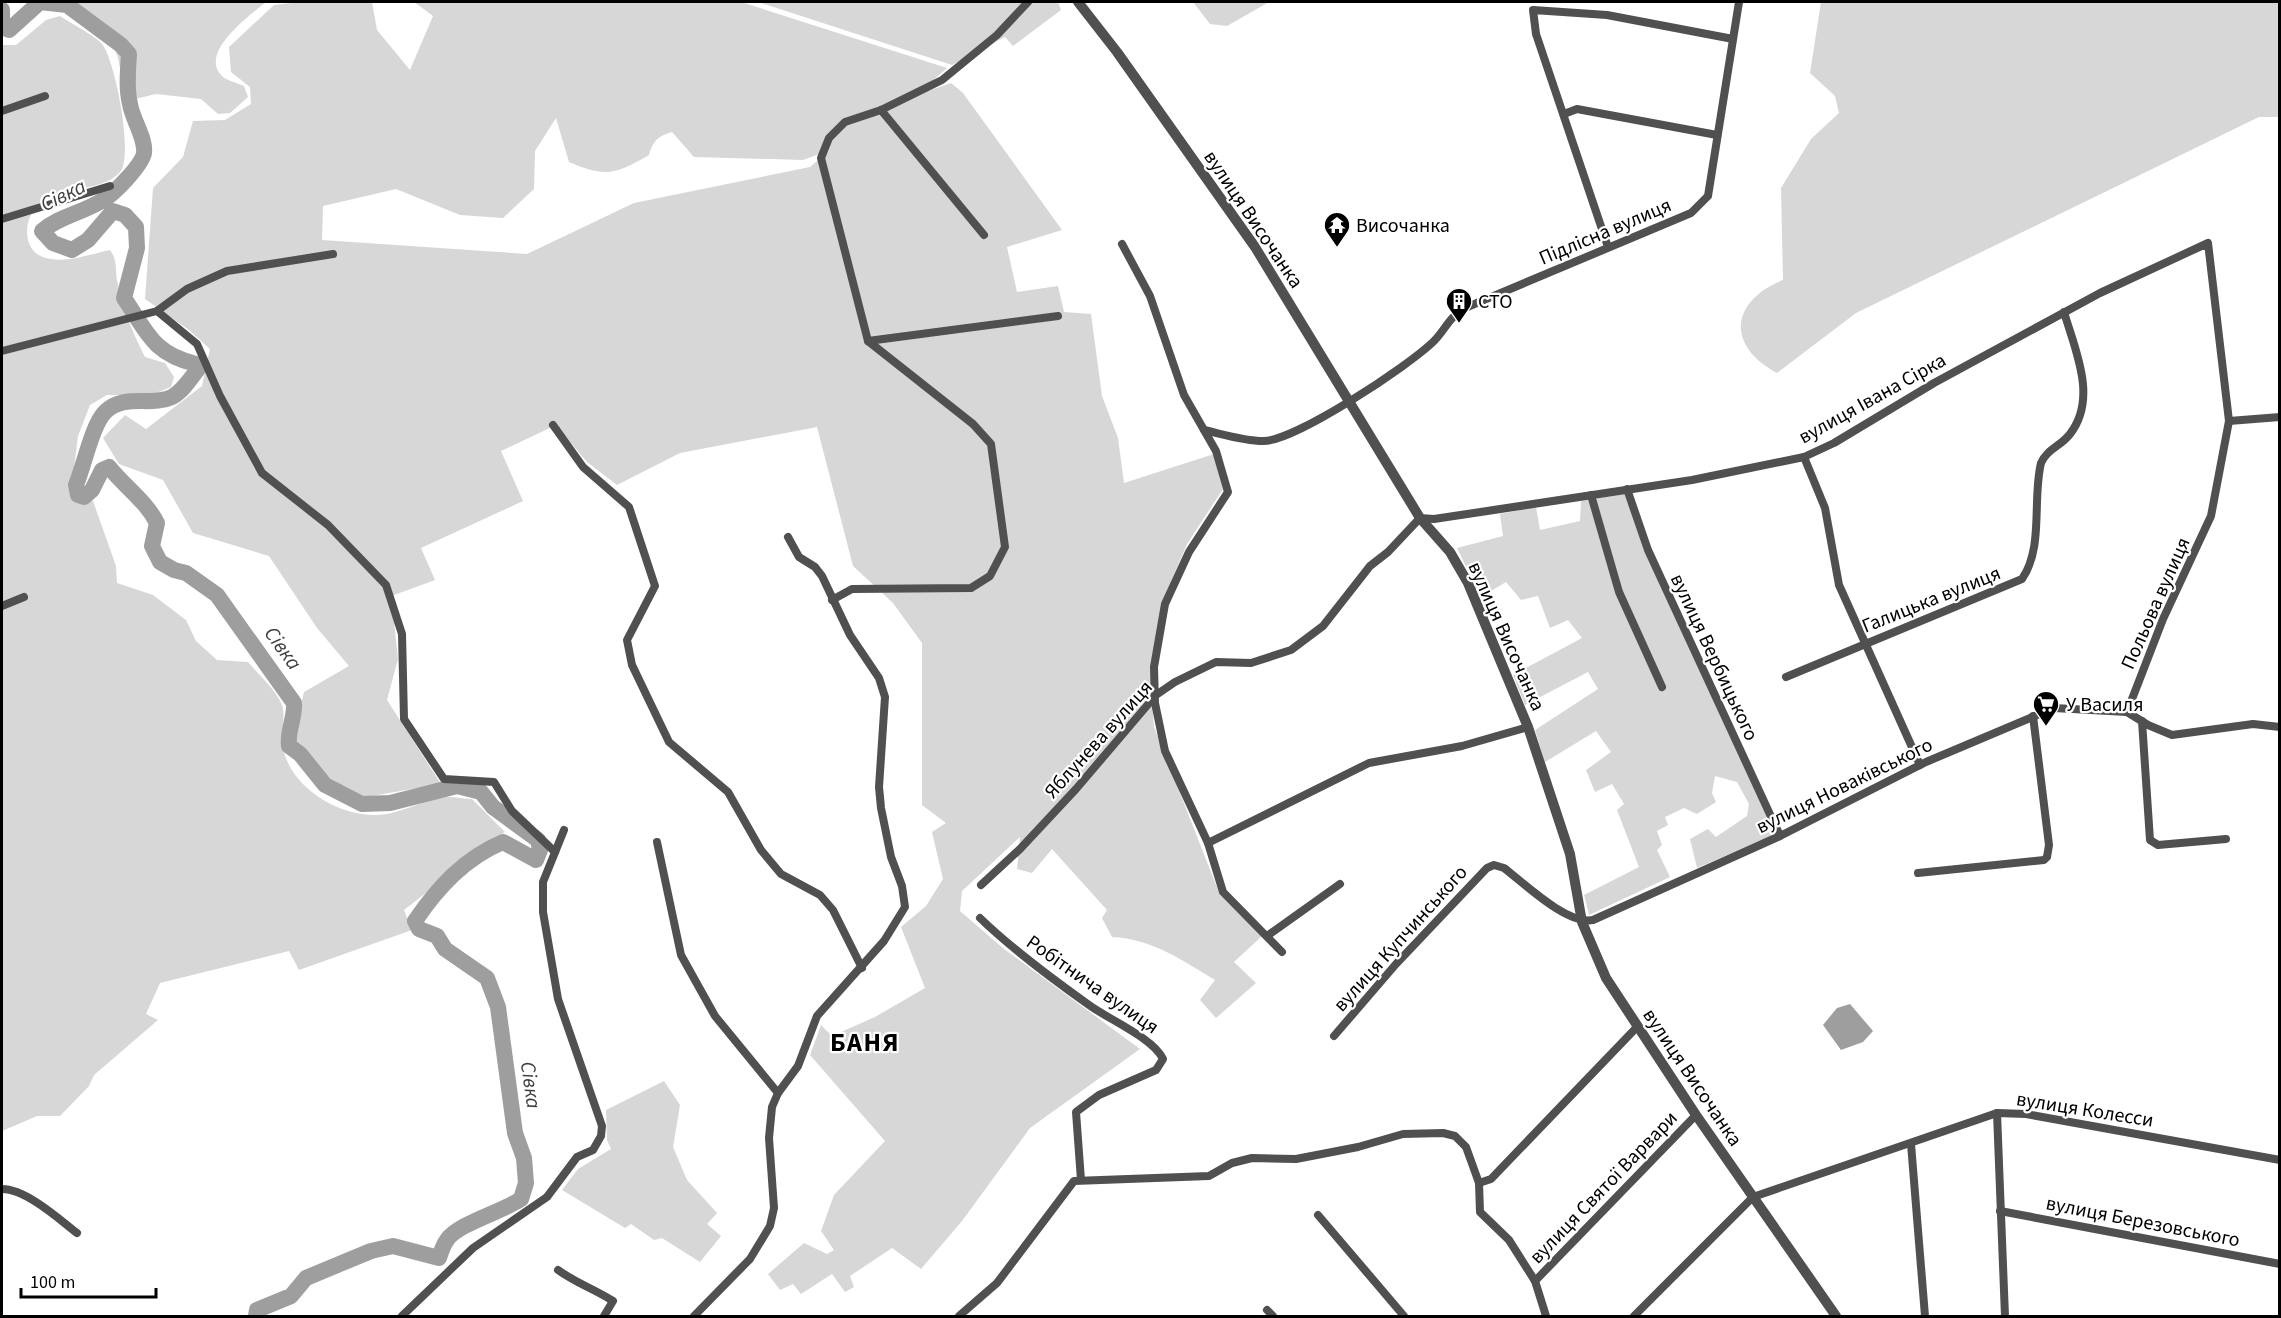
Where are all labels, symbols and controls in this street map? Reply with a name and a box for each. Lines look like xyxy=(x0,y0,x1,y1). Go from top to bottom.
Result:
street label: вулиця Височанка xyxy=(1197,145,1310,294)
water label: Сівка xyxy=(35,171,91,219)
street label: Підлісна вулиця xyxy=(1535,191,1676,272)
temple icon: Височанка xyxy=(1322,210,1352,248)
place label: Височанка xyxy=(1356,212,1450,240)
building icon: СТО xyxy=(1444,286,1474,324)
place label: СТО xyxy=(1478,288,1513,316)
street label: вулиця Івана Сірка xyxy=(1794,347,1951,451)
street label: Польова вулиця xyxy=(2114,533,2198,674)
street label: вулиця Височанка xyxy=(1461,557,1552,715)
street label: Галицька вулиця xyxy=(1858,559,2005,641)
street label: вулиця Вербицького xyxy=(1663,569,1765,745)
water label: Сівка xyxy=(257,620,309,676)
street label: Яблунева вулиця xyxy=(1038,674,1159,805)
supermarket icon: У Василя xyxy=(2031,689,2061,727)
place label: У Василя xyxy=(2066,691,2143,719)
street label: вулиця Новаківського xyxy=(1751,731,1937,841)
street label: вулиця Купчинського xyxy=(1327,859,1474,1018)
street label: Робітнича вулиця xyxy=(1020,929,1164,1041)
street label: вулиця Височанка xyxy=(1636,1003,1749,1152)
district label: БАНЯ xyxy=(830,1024,900,1061)
water label: Сівка xyxy=(513,1059,549,1111)
street label: вулиця Колесси xyxy=(2014,1085,2155,1135)
street label: вулиця Святої Варвари xyxy=(1523,1105,1684,1270)
street label: вулиця Березовського xyxy=(2044,1189,2242,1255)
scale bar xyxy=(21,1261,156,1299)
text: 100 m xyxy=(30,1270,75,1295)

